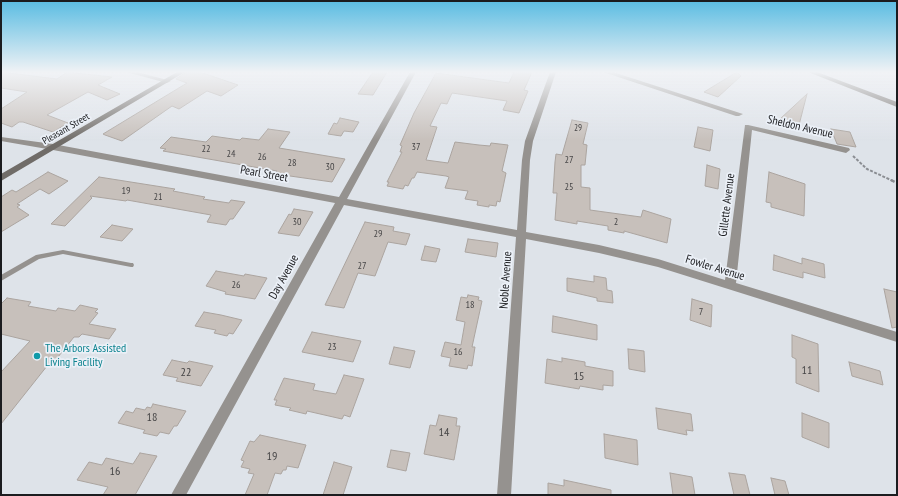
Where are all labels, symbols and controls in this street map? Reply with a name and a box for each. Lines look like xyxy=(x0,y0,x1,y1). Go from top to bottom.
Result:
street label: Pleasant Street xyxy=(40,111,92,147)
street label: Sheldon Avenue xyxy=(766,112,834,142)
house number: 29 xyxy=(574,123,582,133)
house number: 37 xyxy=(412,141,420,153)
house number: 22 xyxy=(202,143,210,155)
house number: 24 xyxy=(227,148,235,160)
house number: 26 xyxy=(258,151,266,163)
house number: 27 xyxy=(565,154,573,166)
house number: 28 xyxy=(288,157,296,169)
house number: 30 xyxy=(326,161,334,173)
street label: Pearl Street xyxy=(239,163,289,185)
street label: Gillette Avenue xyxy=(716,173,738,237)
house number: 25 xyxy=(565,181,573,193)
house number: 19 xyxy=(122,185,130,197)
house number: 21 xyxy=(154,191,162,203)
house number: 30 xyxy=(293,216,301,228)
house number: 2 xyxy=(614,216,618,228)
house number: 29 xyxy=(374,228,382,240)
street label: Noble Avenue xyxy=(497,251,515,309)
street label: Day Avenue xyxy=(266,252,302,302)
street label: Fowler Avenue xyxy=(684,252,746,284)
house number: 27 xyxy=(358,260,366,272)
house number: 26 xyxy=(232,279,240,291)
house number: 18 xyxy=(466,299,474,311)
house number: 7 xyxy=(699,306,703,318)
house number: 23 xyxy=(328,341,336,353)
place label: The Arbors Assisted Living Facility xyxy=(45,342,126,370)
house number: 16 xyxy=(454,346,462,358)
marker: The Arbors Assisted Living Facility xyxy=(32,351,42,361)
house number: 11 xyxy=(802,364,812,378)
house number: 22 xyxy=(181,366,191,380)
house number: 15 xyxy=(574,370,584,384)
house number: 18 xyxy=(147,411,157,425)
house number: 14 xyxy=(439,426,449,440)
house number: 19 xyxy=(267,450,277,464)
house number: 16 xyxy=(110,465,120,479)

